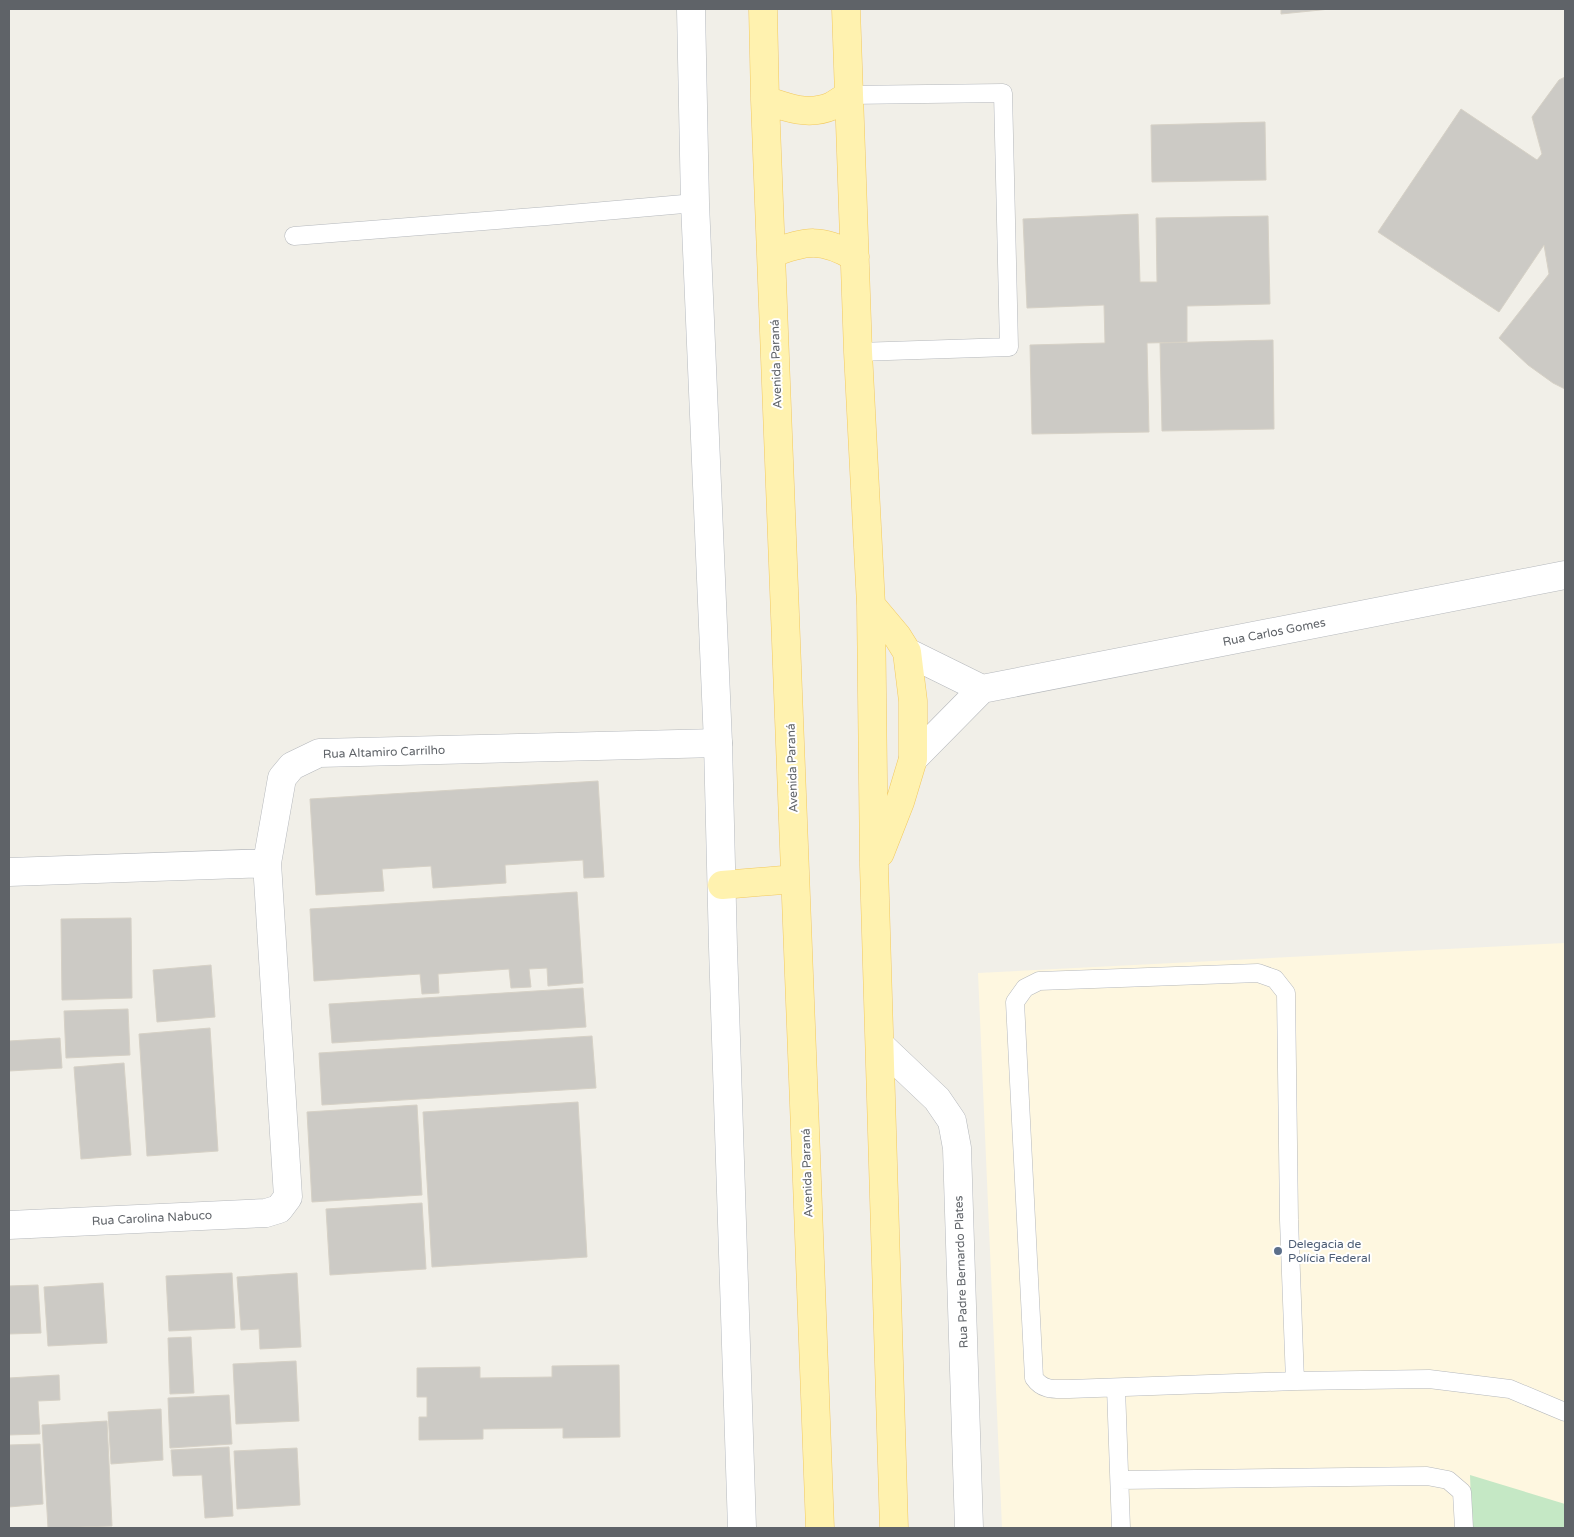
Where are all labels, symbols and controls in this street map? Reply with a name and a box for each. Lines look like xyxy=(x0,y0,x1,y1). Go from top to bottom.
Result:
street label: Avenida Paraná xyxy=(767,319,785,409)
street label: Rua Carlos Gomes xyxy=(1221,615,1327,649)
street label: Avenida Paraná xyxy=(783,723,801,813)
street label: Rua Altamiro Carrilho xyxy=(322,743,446,761)
street label: Avenida Paraná xyxy=(798,1128,816,1218)
street label: Rua Padre Bernardo Plates xyxy=(951,1195,971,1349)
street label: Rua Carolina Nabuco xyxy=(91,1208,213,1228)
place label: Delegacia de Polícia Federal xyxy=(1288,1237,1371,1265)
marker: Delegacia de Polícia Federal xyxy=(1272,1245,1284,1257)

